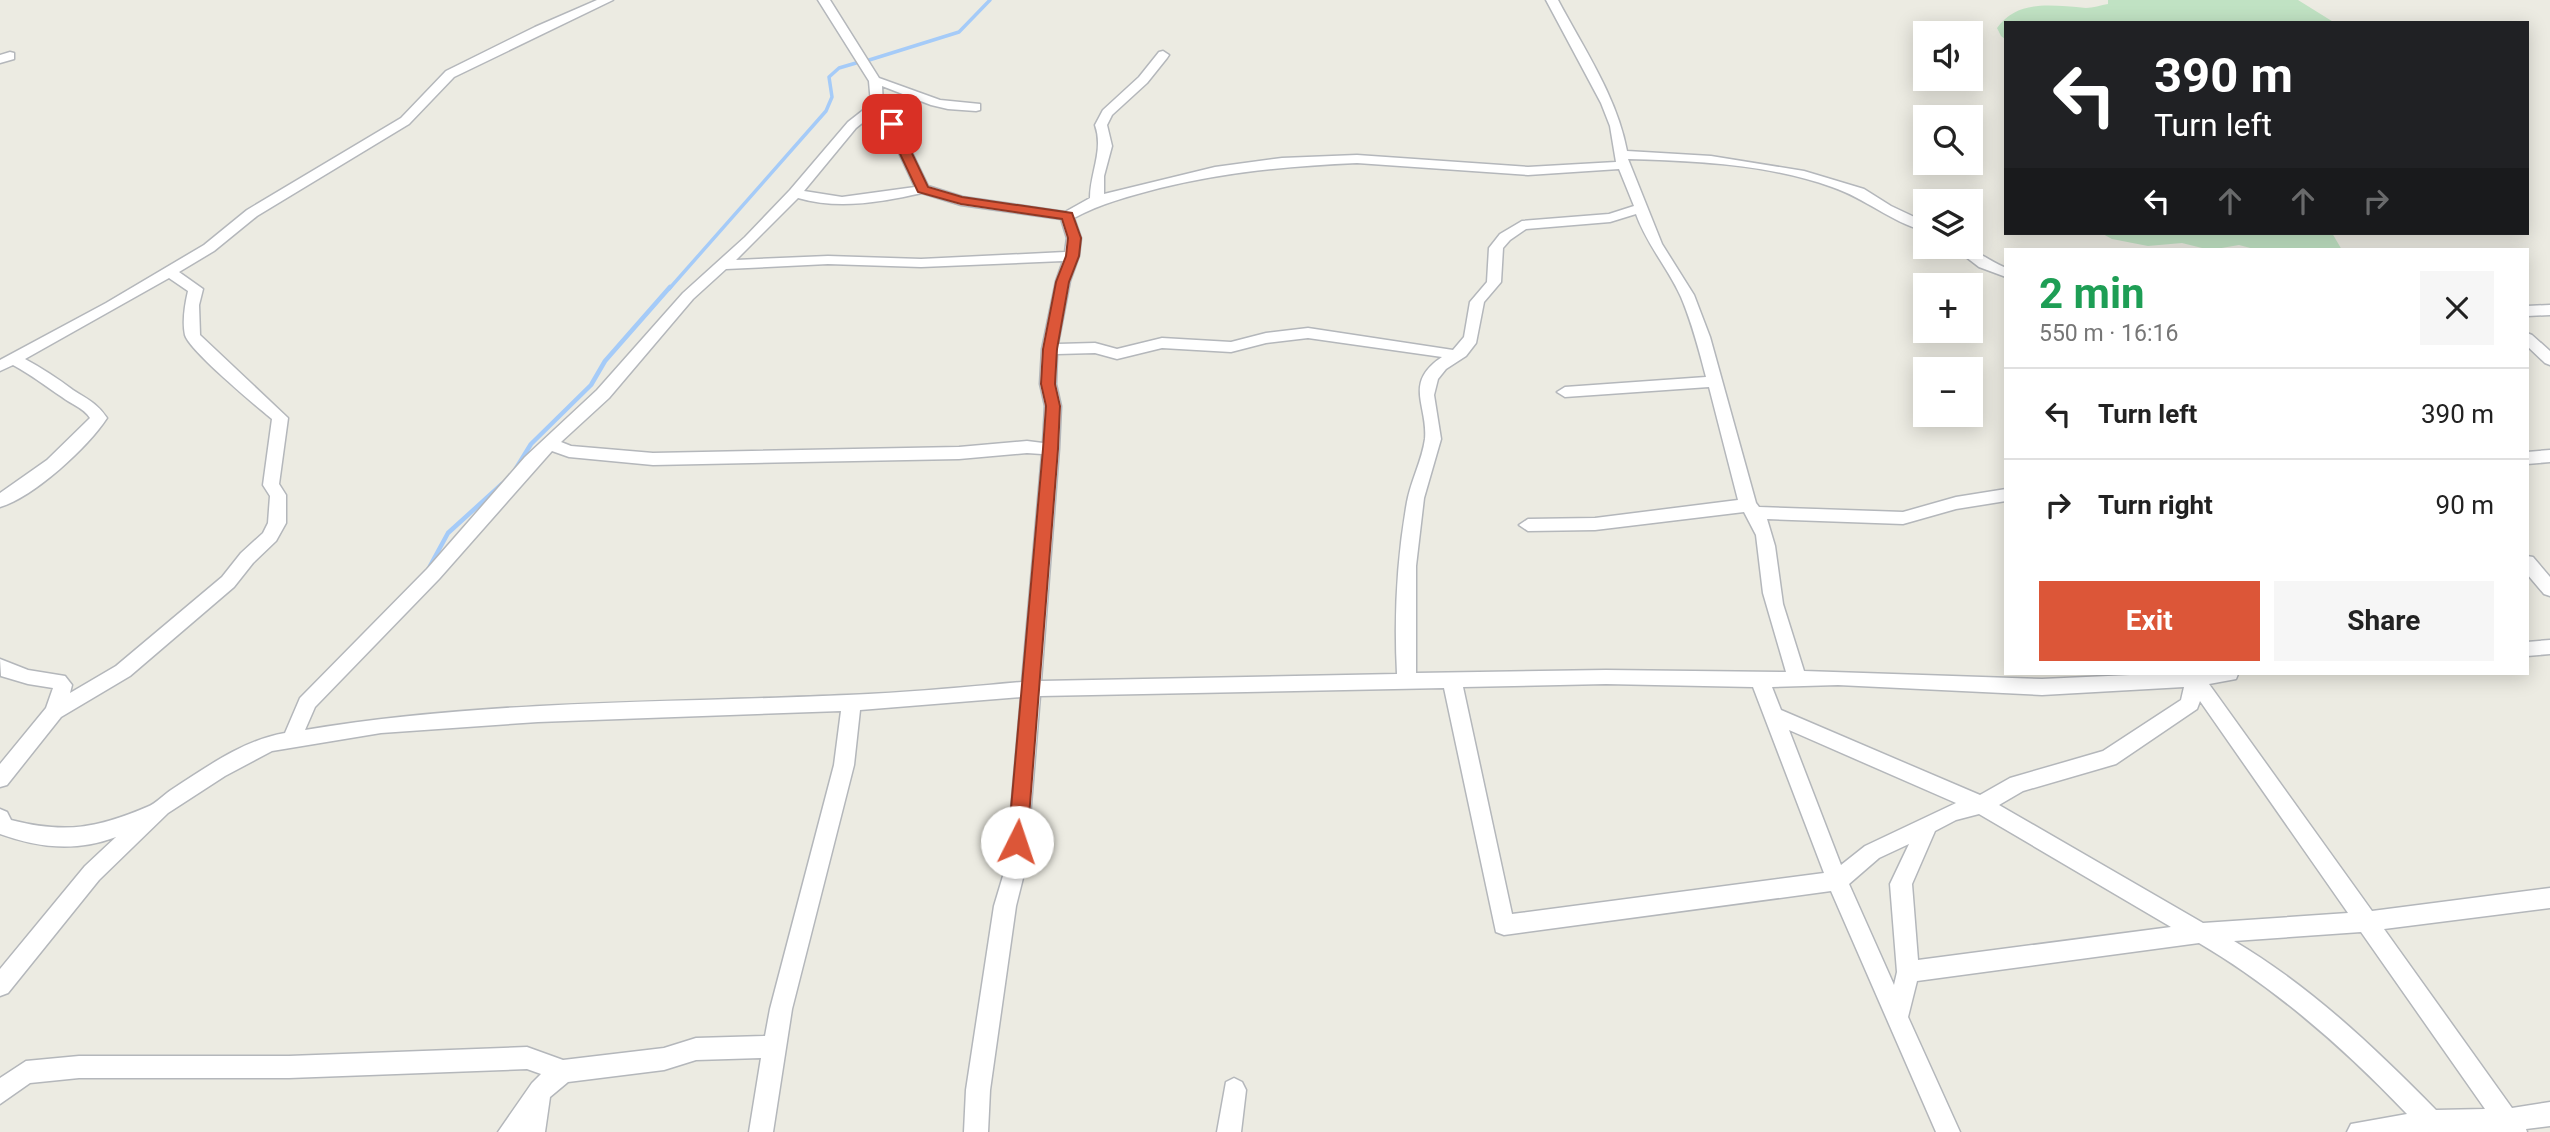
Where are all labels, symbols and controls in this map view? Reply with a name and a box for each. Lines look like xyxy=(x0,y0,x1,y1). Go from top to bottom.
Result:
map controls xyxy=(1913,21,1983,427)
button: sound xyxy=(1913,21,1983,91)
text: 390 m xyxy=(2154,47,2293,104)
icon: left xyxy=(2039,49,2130,140)
pin xyxy=(862,94,922,154)
icon: arrive xyxy=(873,105,911,143)
button: search xyxy=(1913,105,1983,175)
text: Turn left xyxy=(2154,106,2272,144)
icon: left xyxy=(2138,182,2176,220)
icon: ahead xyxy=(2211,182,2249,220)
icon: ahead xyxy=(2284,182,2322,220)
icon: right xyxy=(2357,182,2395,220)
button: layers xyxy=(1913,189,1983,259)
text: 2 min xyxy=(2039,269,2145,318)
button: close xyxy=(2420,271,2494,345)
button: + xyxy=(1913,273,1983,343)
text: 550 m · 16:16 xyxy=(2039,320,2178,347)
button: − xyxy=(1913,357,1983,427)
icon: left xyxy=(2039,395,2077,433)
text: Turn left xyxy=(2098,399,2197,429)
text: 390 m xyxy=(2421,399,2494,429)
icon: right xyxy=(2039,486,2077,524)
text: Turn right xyxy=(2098,490,2213,520)
text: 90 m xyxy=(2436,490,2494,520)
button: Exit xyxy=(2039,581,2260,661)
button: Share xyxy=(2274,581,2494,661)
position arrow xyxy=(980,805,1054,879)

